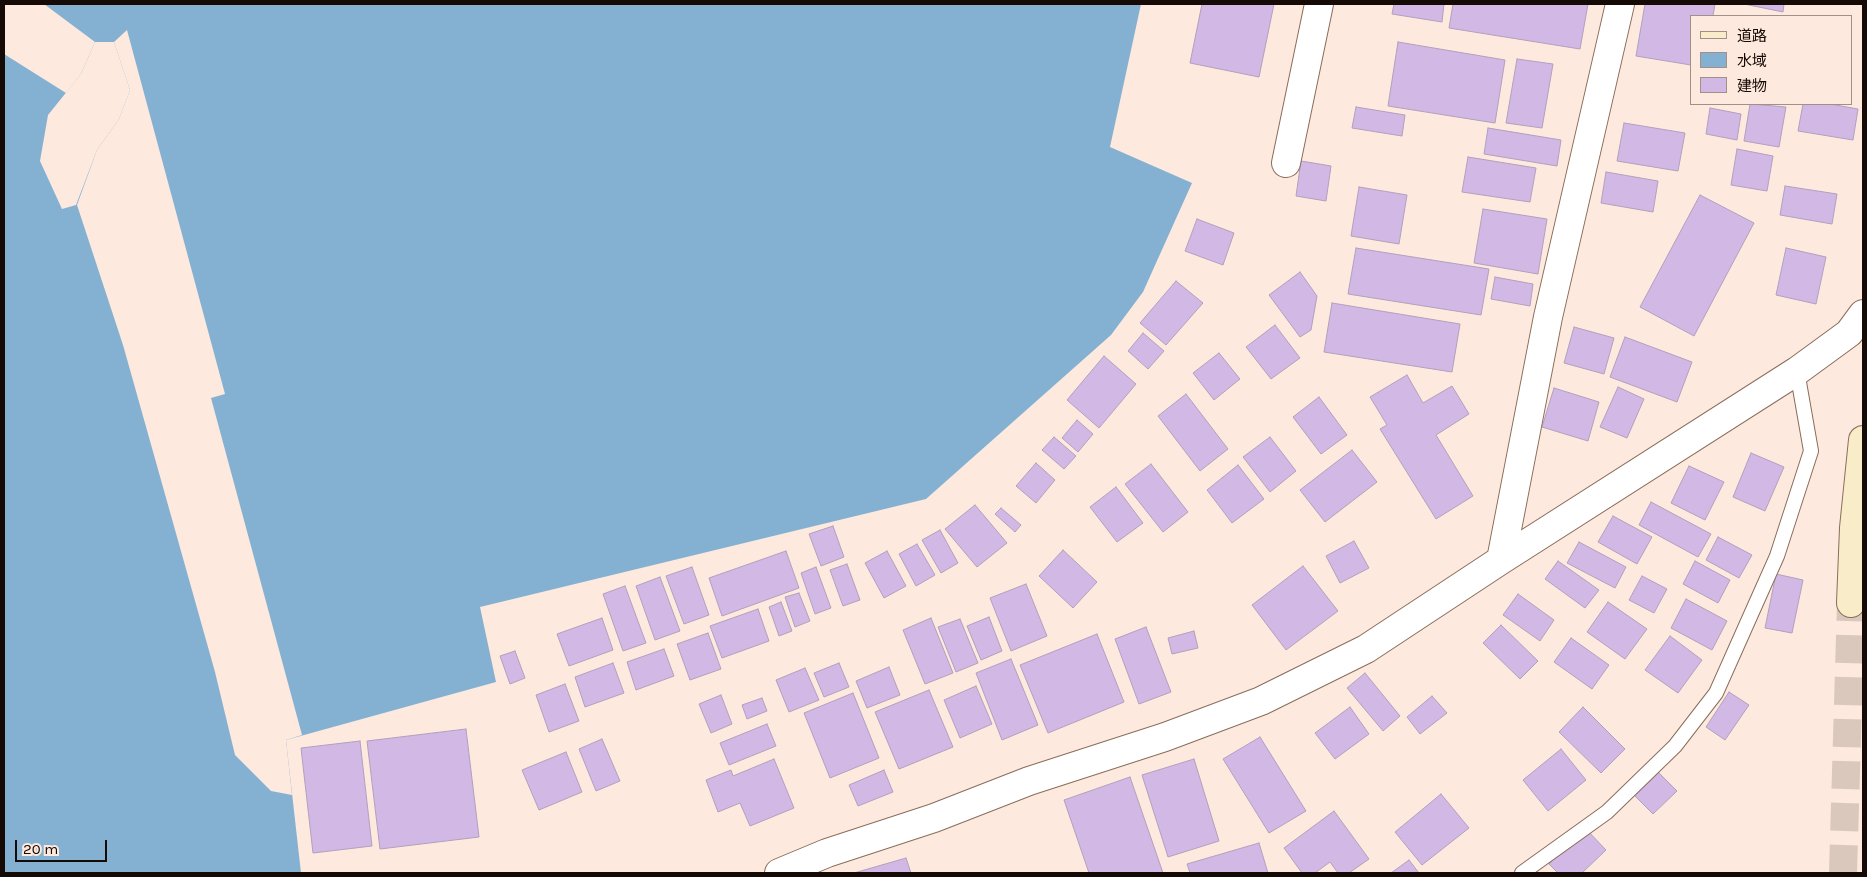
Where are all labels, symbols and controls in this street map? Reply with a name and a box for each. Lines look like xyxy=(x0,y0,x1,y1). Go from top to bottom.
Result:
legend xyxy=(1690,15,1852,105)
text: 道路 xyxy=(1737,27,1767,45)
text: 水域 xyxy=(1737,52,1767,70)
text: 建物 xyxy=(1737,77,1767,95)
scale bar xyxy=(18,830,110,862)
text: 20 m xyxy=(23,840,58,858)

